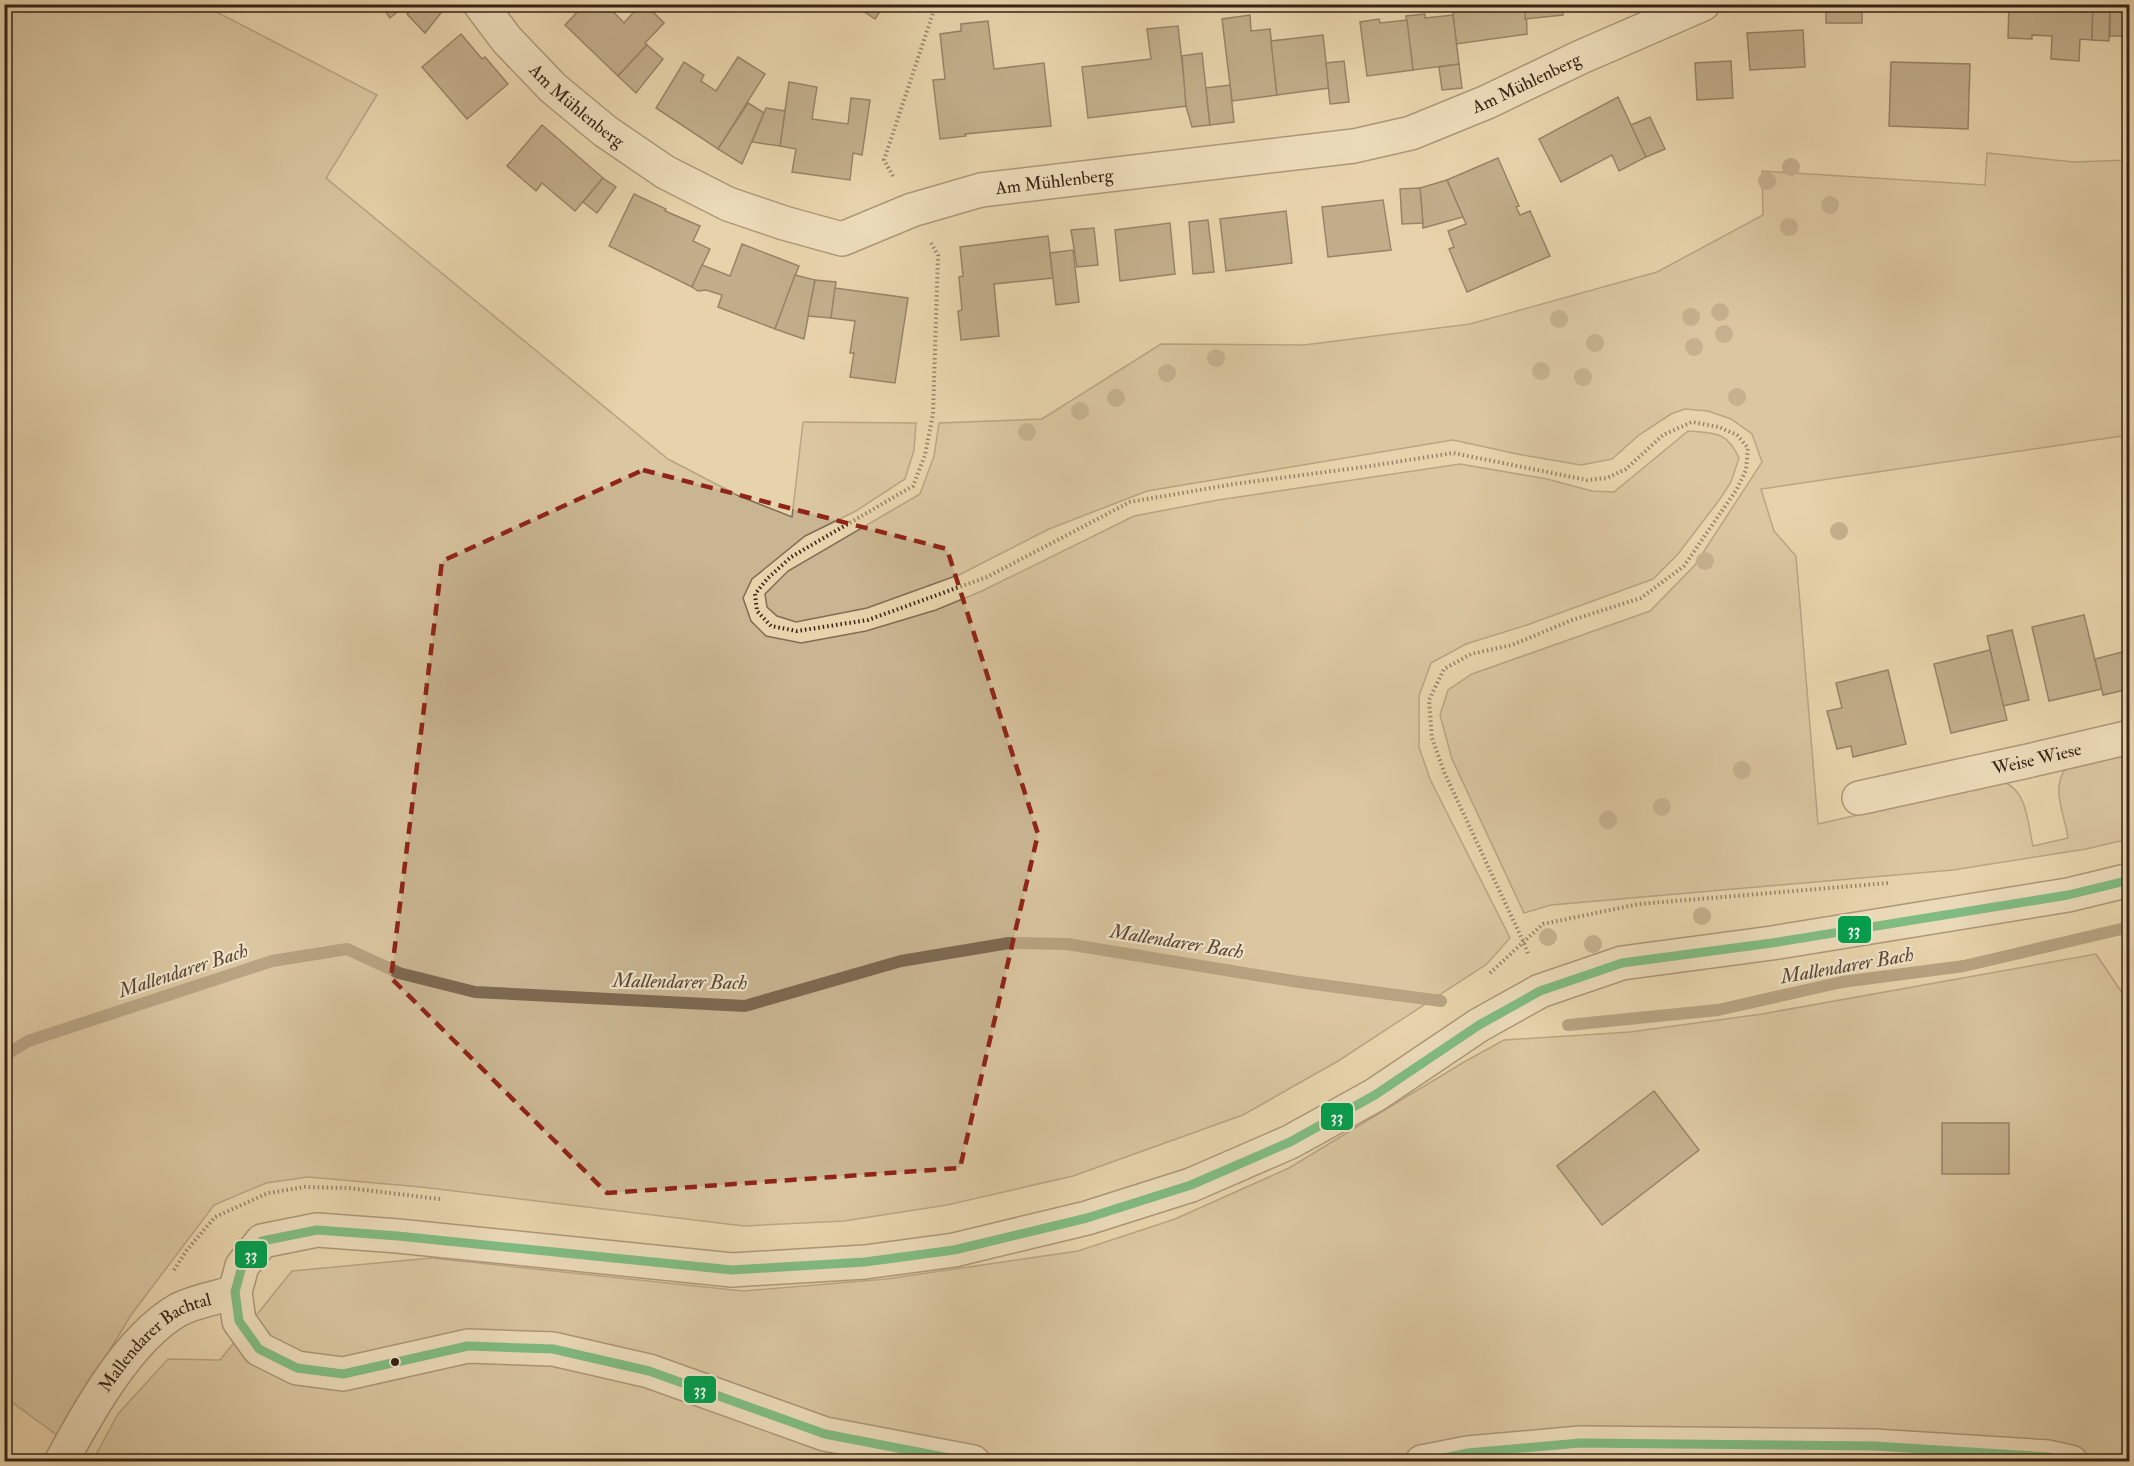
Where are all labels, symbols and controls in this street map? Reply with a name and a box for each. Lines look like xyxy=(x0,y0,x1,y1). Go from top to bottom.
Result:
street label: Am Mühlenberg xyxy=(1468,47,1586,119)
street label: Am Mühlenberg xyxy=(523,58,630,154)
street label: Am Mühlenberg xyxy=(993,163,1116,200)
street label: Weise Wiese xyxy=(1989,738,2084,781)
line badge: 33 xyxy=(1837,915,1872,944)
water label: Mallendarer Bach xyxy=(1107,918,1246,964)
text: 33 xyxy=(1848,920,1860,940)
water label: Mallendarer Bach xyxy=(114,938,251,1004)
water label: Mallendarer Bach xyxy=(1777,941,1916,990)
water label: Mallendarer Bach xyxy=(611,968,748,995)
line badge: 33 xyxy=(1320,1102,1354,1131)
text: 33 xyxy=(1331,1107,1343,1127)
line badge: 33 xyxy=(234,1240,268,1269)
text: 33 xyxy=(245,1245,257,1265)
street label: Mallendarer Bachtal xyxy=(94,1288,214,1397)
unlabelled marker xyxy=(389,1356,401,1368)
line badge: 33 xyxy=(683,1375,717,1404)
text: 33 xyxy=(694,1380,706,1400)

